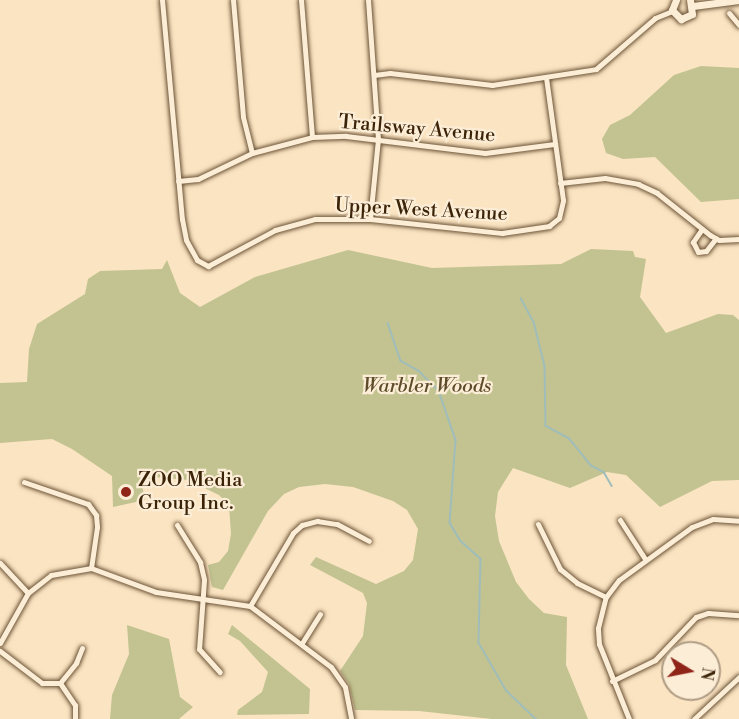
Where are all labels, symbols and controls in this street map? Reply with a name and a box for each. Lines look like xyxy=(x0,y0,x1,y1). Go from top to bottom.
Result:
street label: Trailsway Avenue xyxy=(338,110,496,148)
street label: Upper West Avenue xyxy=(334,193,508,227)
park label: Warbler Woods xyxy=(363,374,491,398)
place label: ZOO Media Group Inc. xyxy=(138,468,242,515)
marker: ZOO Media Group Inc. xyxy=(119,485,133,499)
north arrow xyxy=(661,641,721,701)
text: N xyxy=(696,666,718,682)

